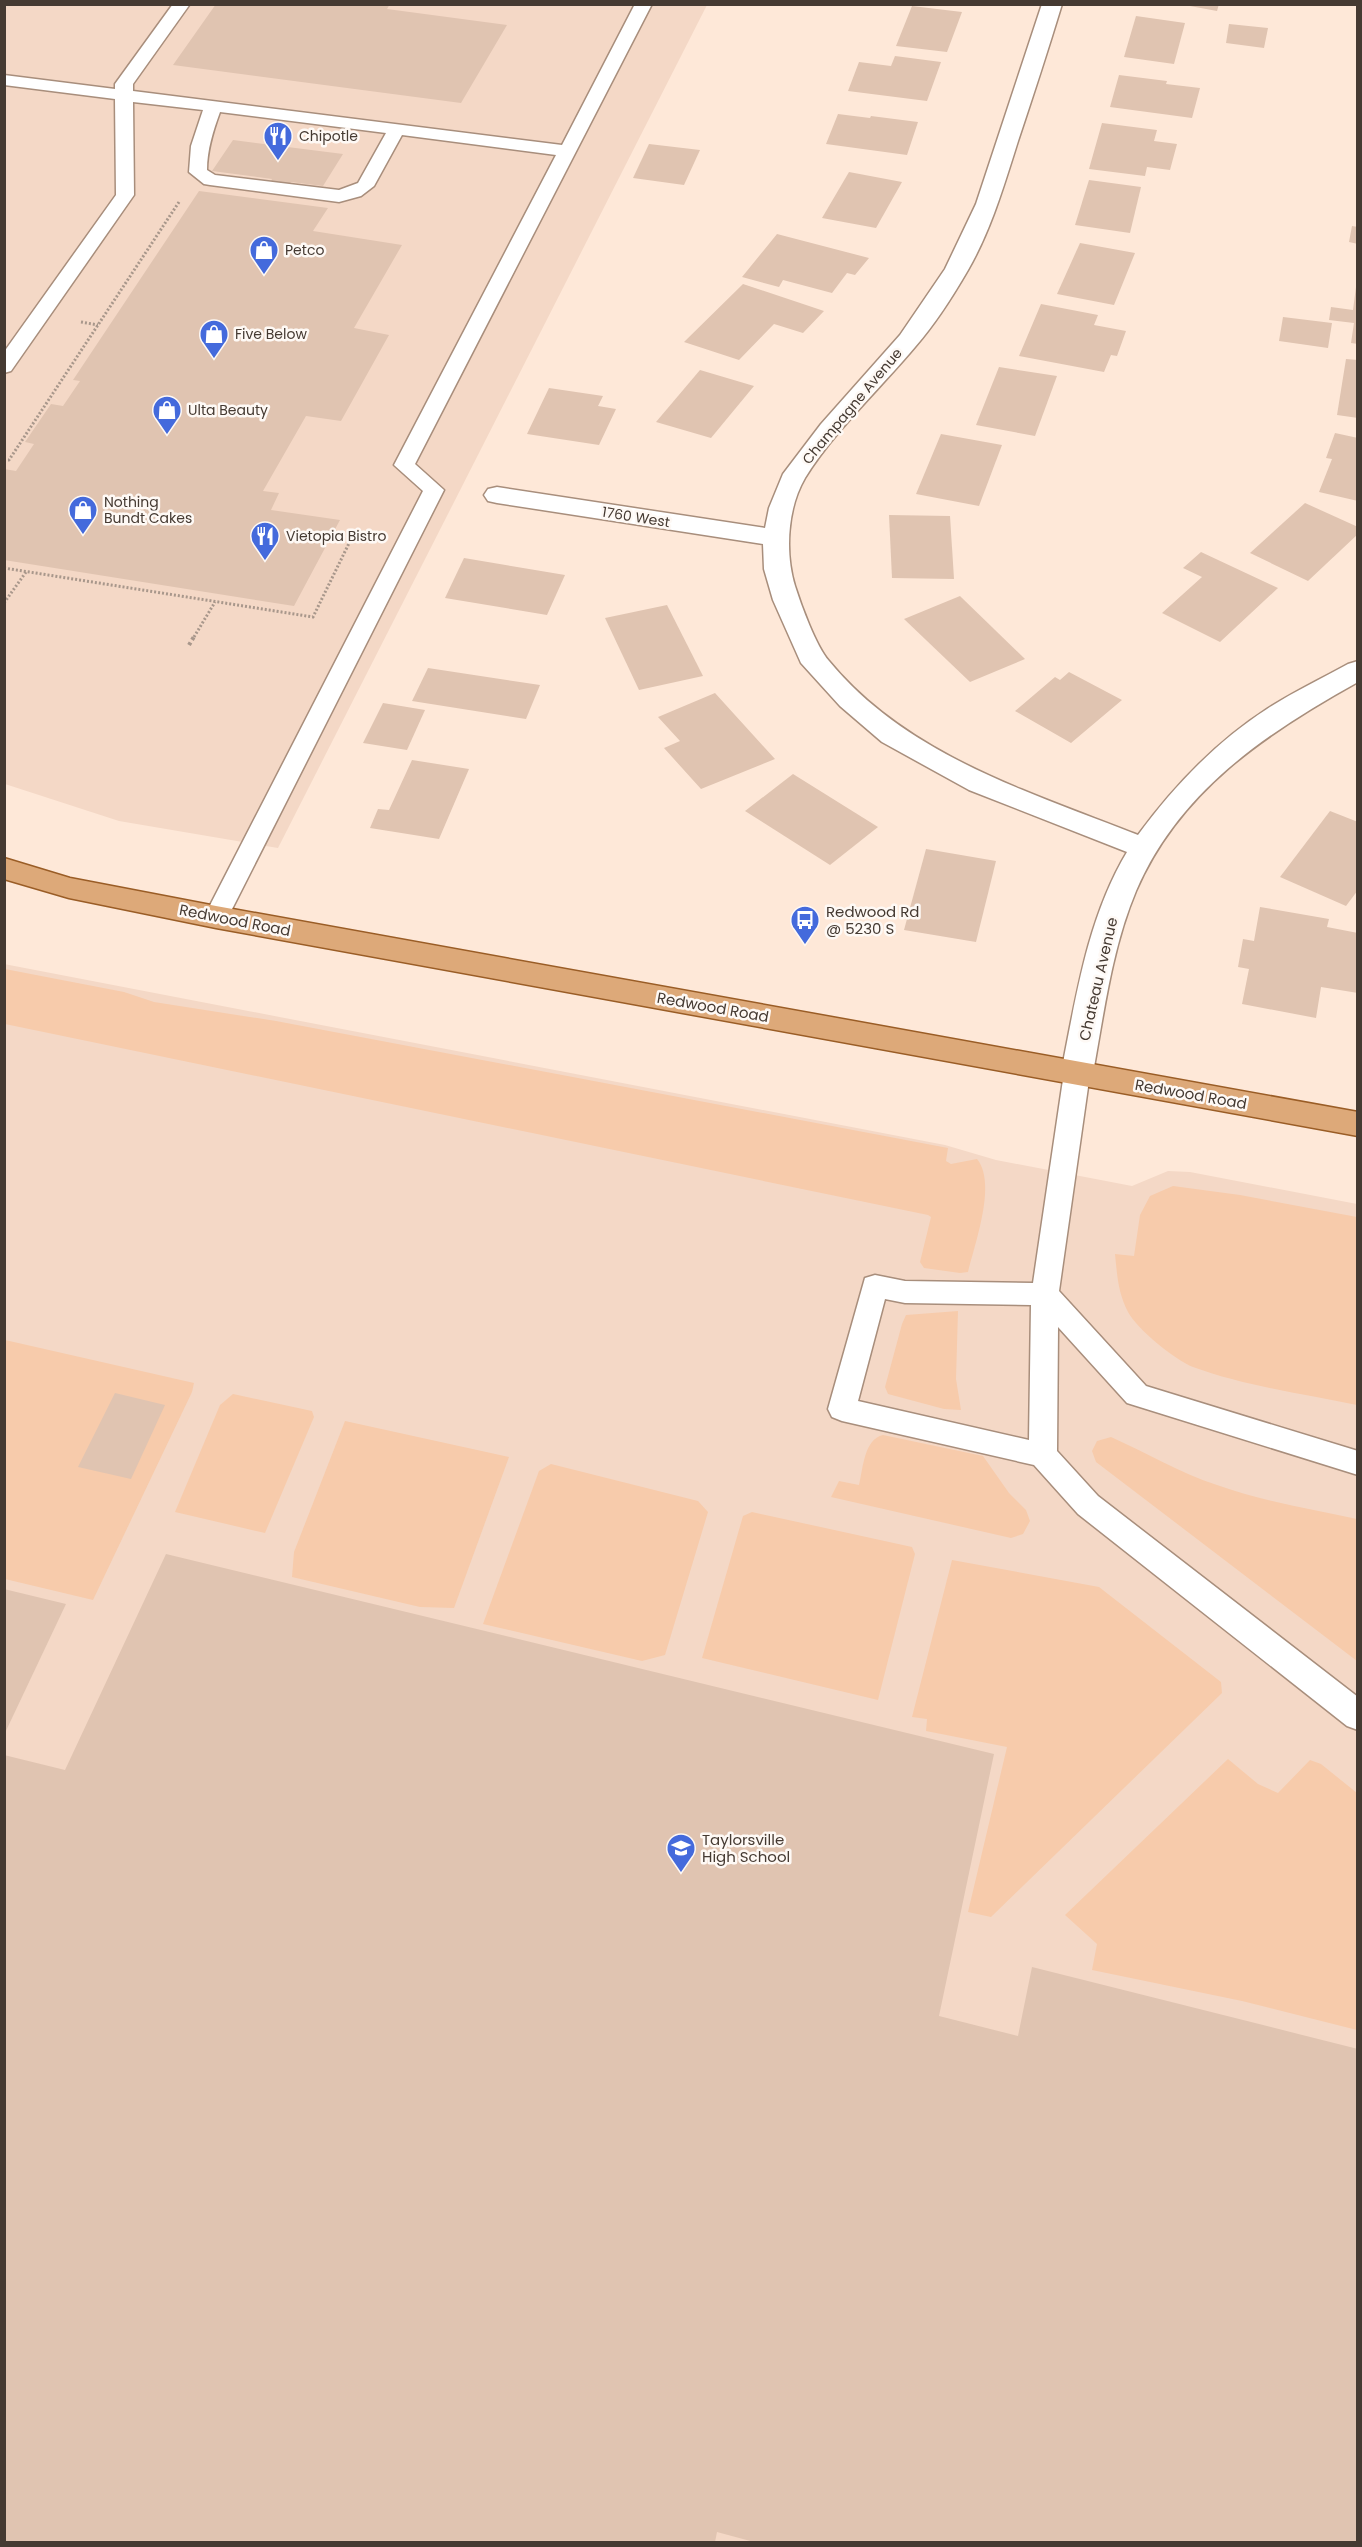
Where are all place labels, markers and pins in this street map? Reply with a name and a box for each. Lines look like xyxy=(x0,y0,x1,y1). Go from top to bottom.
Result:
restaurant icon: Chipotle xyxy=(262,120,294,162)
place label: Chipotle xyxy=(299,126,358,146)
shop icon: Petco xyxy=(248,234,280,276)
place label: Petco xyxy=(285,240,324,260)
shop icon: Five Below xyxy=(198,318,230,360)
place label: Five Below xyxy=(235,324,307,344)
shop icon: Ulta Beauty xyxy=(151,394,183,436)
place label: Ulta Beauty xyxy=(188,400,268,420)
place label: Nothing Bundt Cakes xyxy=(104,492,192,528)
shop icon: Nothing Bundt Cakes xyxy=(67,494,99,536)
restaurant icon: Vietopia Bistro xyxy=(249,520,281,562)
place label: Vietopia Bistro xyxy=(286,526,386,546)
place label: Redwood Rd @ 5230 S xyxy=(826,901,919,939)
bus stop icon: Redwood Rd @ 5230 S xyxy=(789,904,821,946)
place label: Taylorsville High School xyxy=(702,1829,790,1867)
school or university icon: Taylorsville High School xyxy=(665,1832,697,1874)

